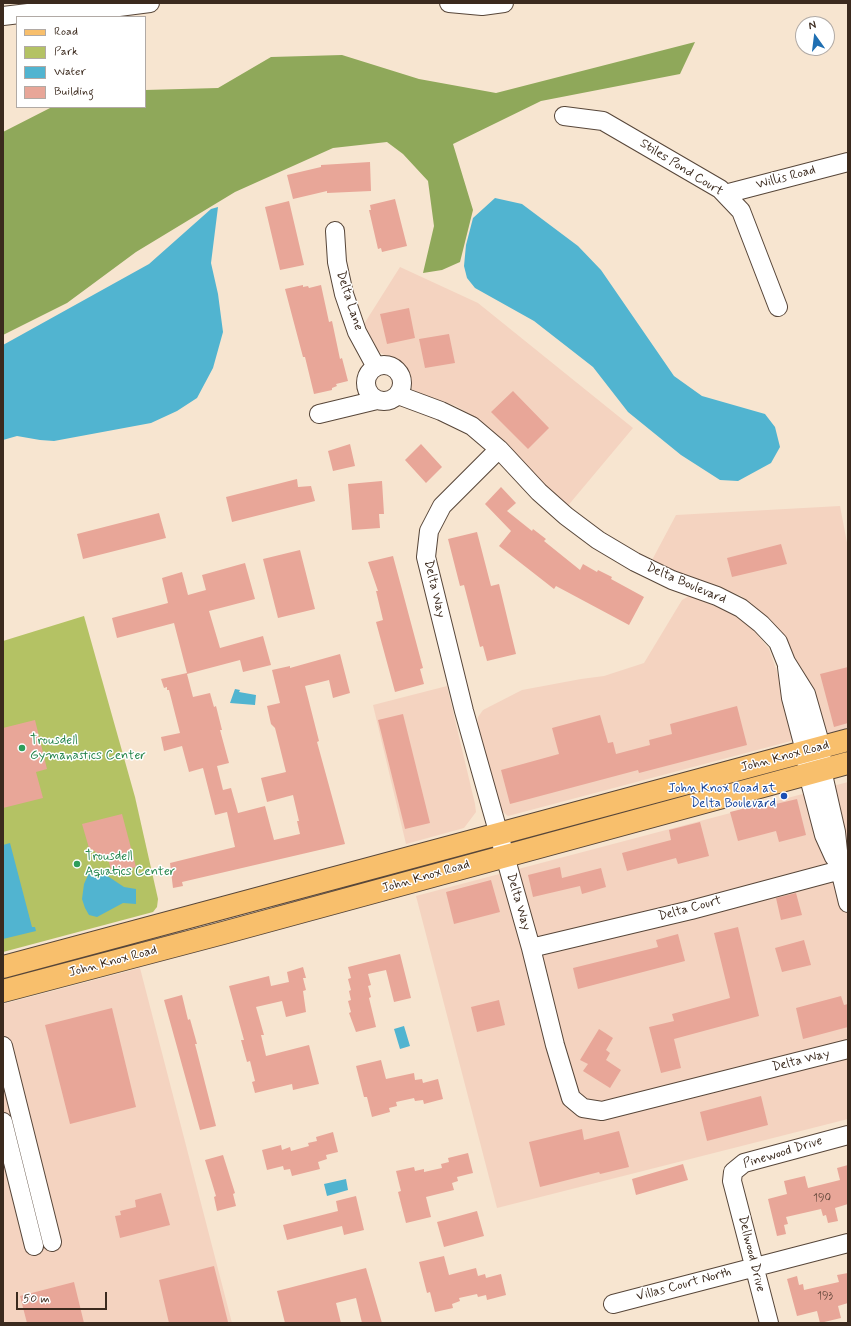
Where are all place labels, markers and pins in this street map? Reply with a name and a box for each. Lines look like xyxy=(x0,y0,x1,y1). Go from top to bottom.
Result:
place label: Trousdell Gymanastics Center xyxy=(30,733,146,764)
marker: Trousdell Gymanastics Center xyxy=(17,743,27,753)
place label: John Knox Road at Delta Boulevard xyxy=(668,781,776,812)
marker: John Knox Road at Delta Boulevard xyxy=(779,791,789,801)
place label: Trousdell Aquatics Center xyxy=(85,849,175,880)
marker: Trousdell Aquatics Center xyxy=(72,859,82,869)

